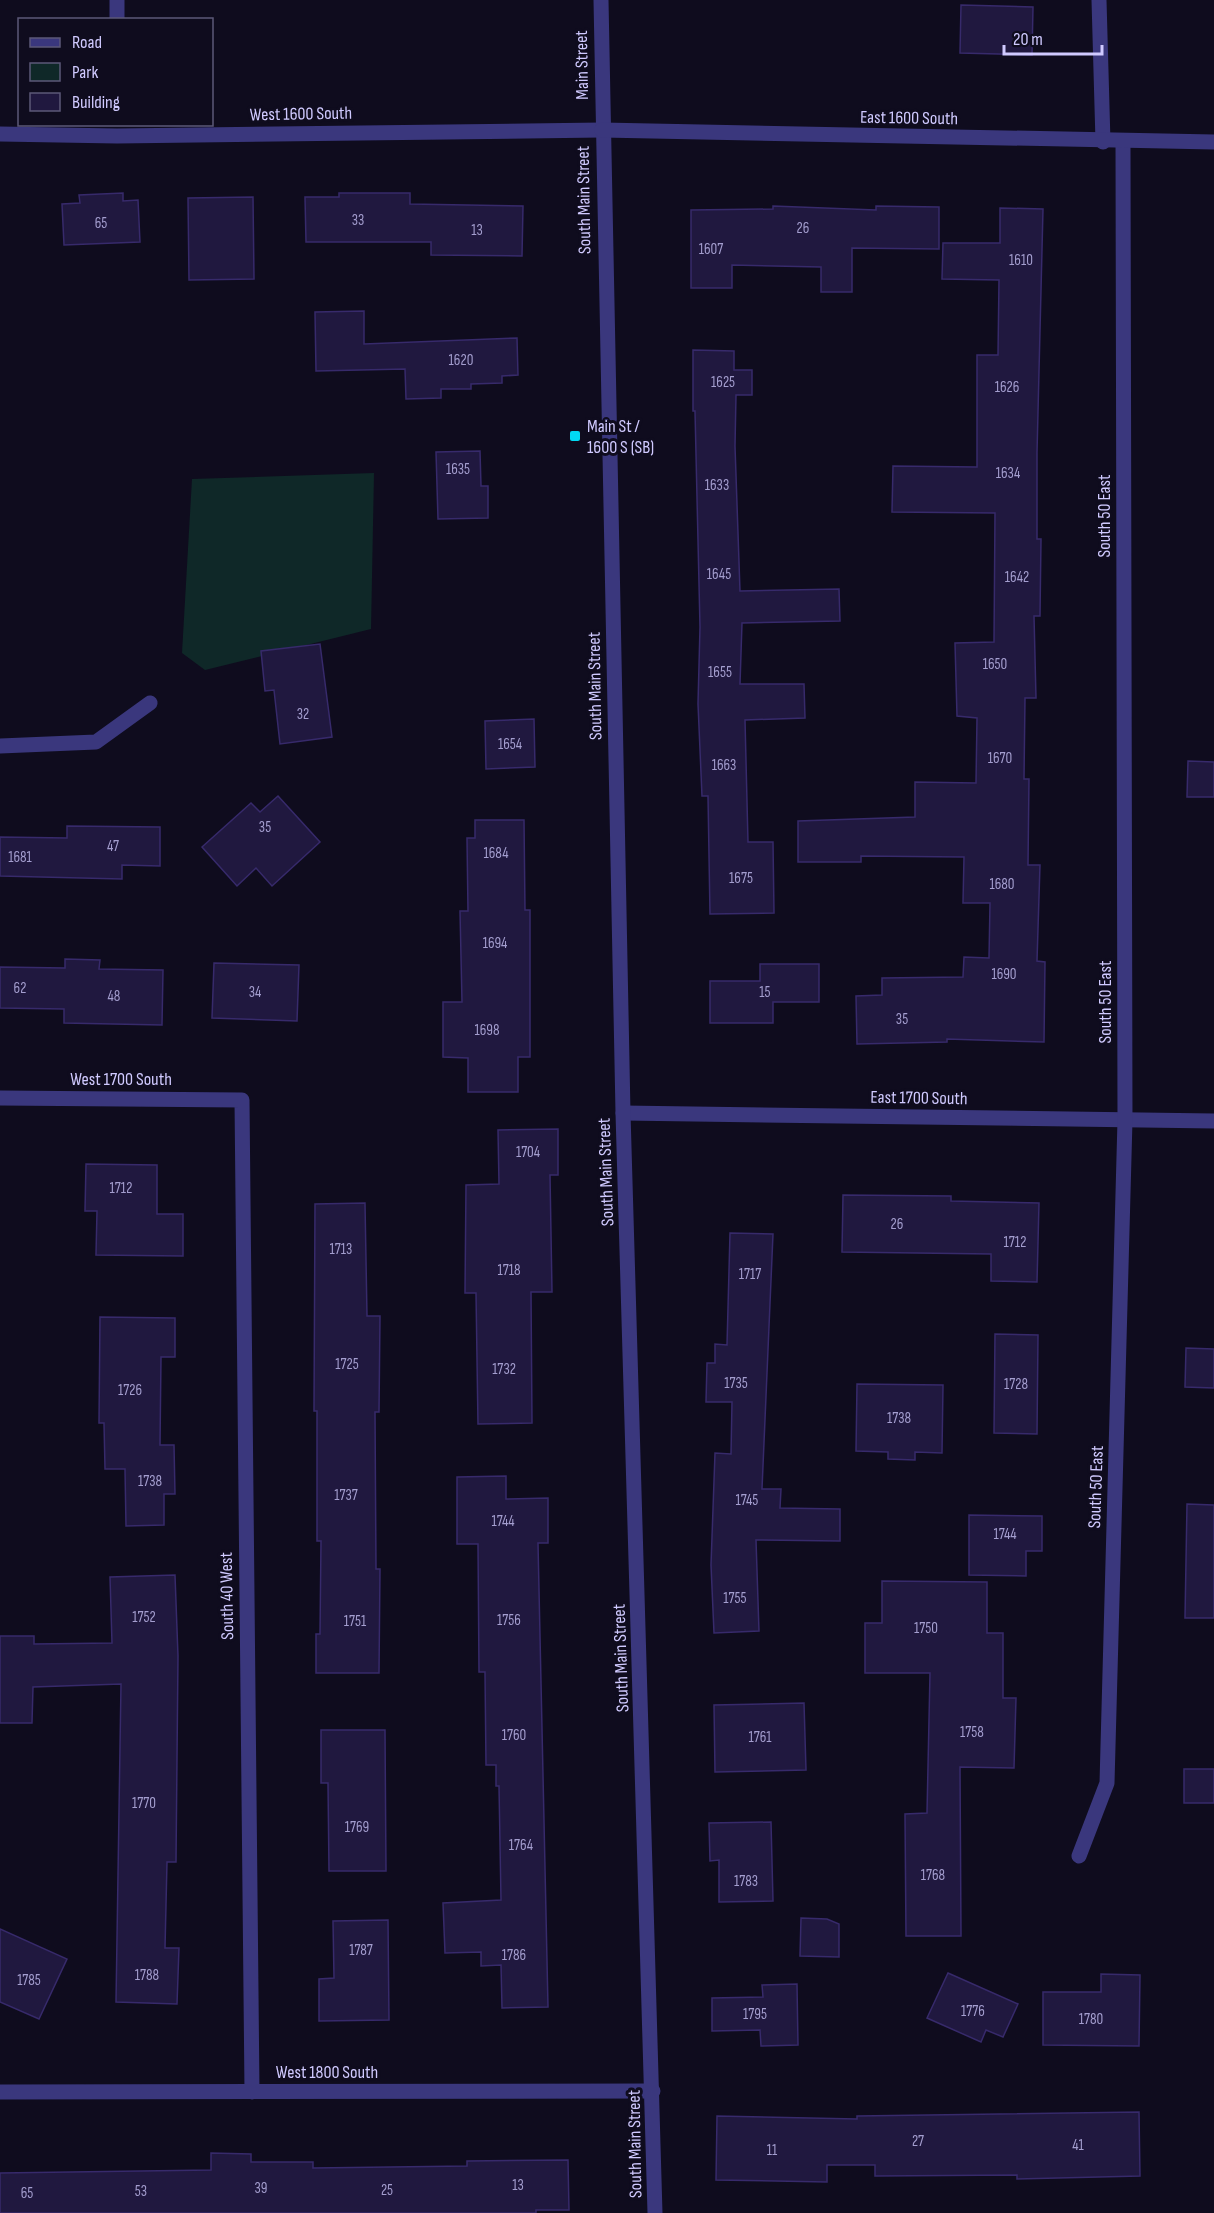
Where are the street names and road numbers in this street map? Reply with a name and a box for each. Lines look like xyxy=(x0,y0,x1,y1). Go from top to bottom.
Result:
street label: Main Street xyxy=(571,30,593,100)
street label: West 1600 South xyxy=(250,103,352,125)
street label: East 1600 South xyxy=(860,107,958,129)
street label: South Main Street xyxy=(573,145,595,254)
street label: South 50 East xyxy=(1094,474,1115,557)
street label: South Main Street xyxy=(584,631,606,740)
street label: South 50 East xyxy=(1095,960,1116,1043)
street label: West 1700 South xyxy=(70,1069,172,1090)
street label: East 1700 South xyxy=(870,1087,968,1109)
street label: South Main Street xyxy=(594,1117,618,1226)
street label: South 50 East xyxy=(1084,1445,1108,1529)
street label: South 40 West xyxy=(216,1551,238,1640)
street label: South Main Street xyxy=(609,1603,633,1712)
street label: West 1800 South xyxy=(276,2062,378,2083)
street label: South Main Street xyxy=(624,2089,646,2198)

